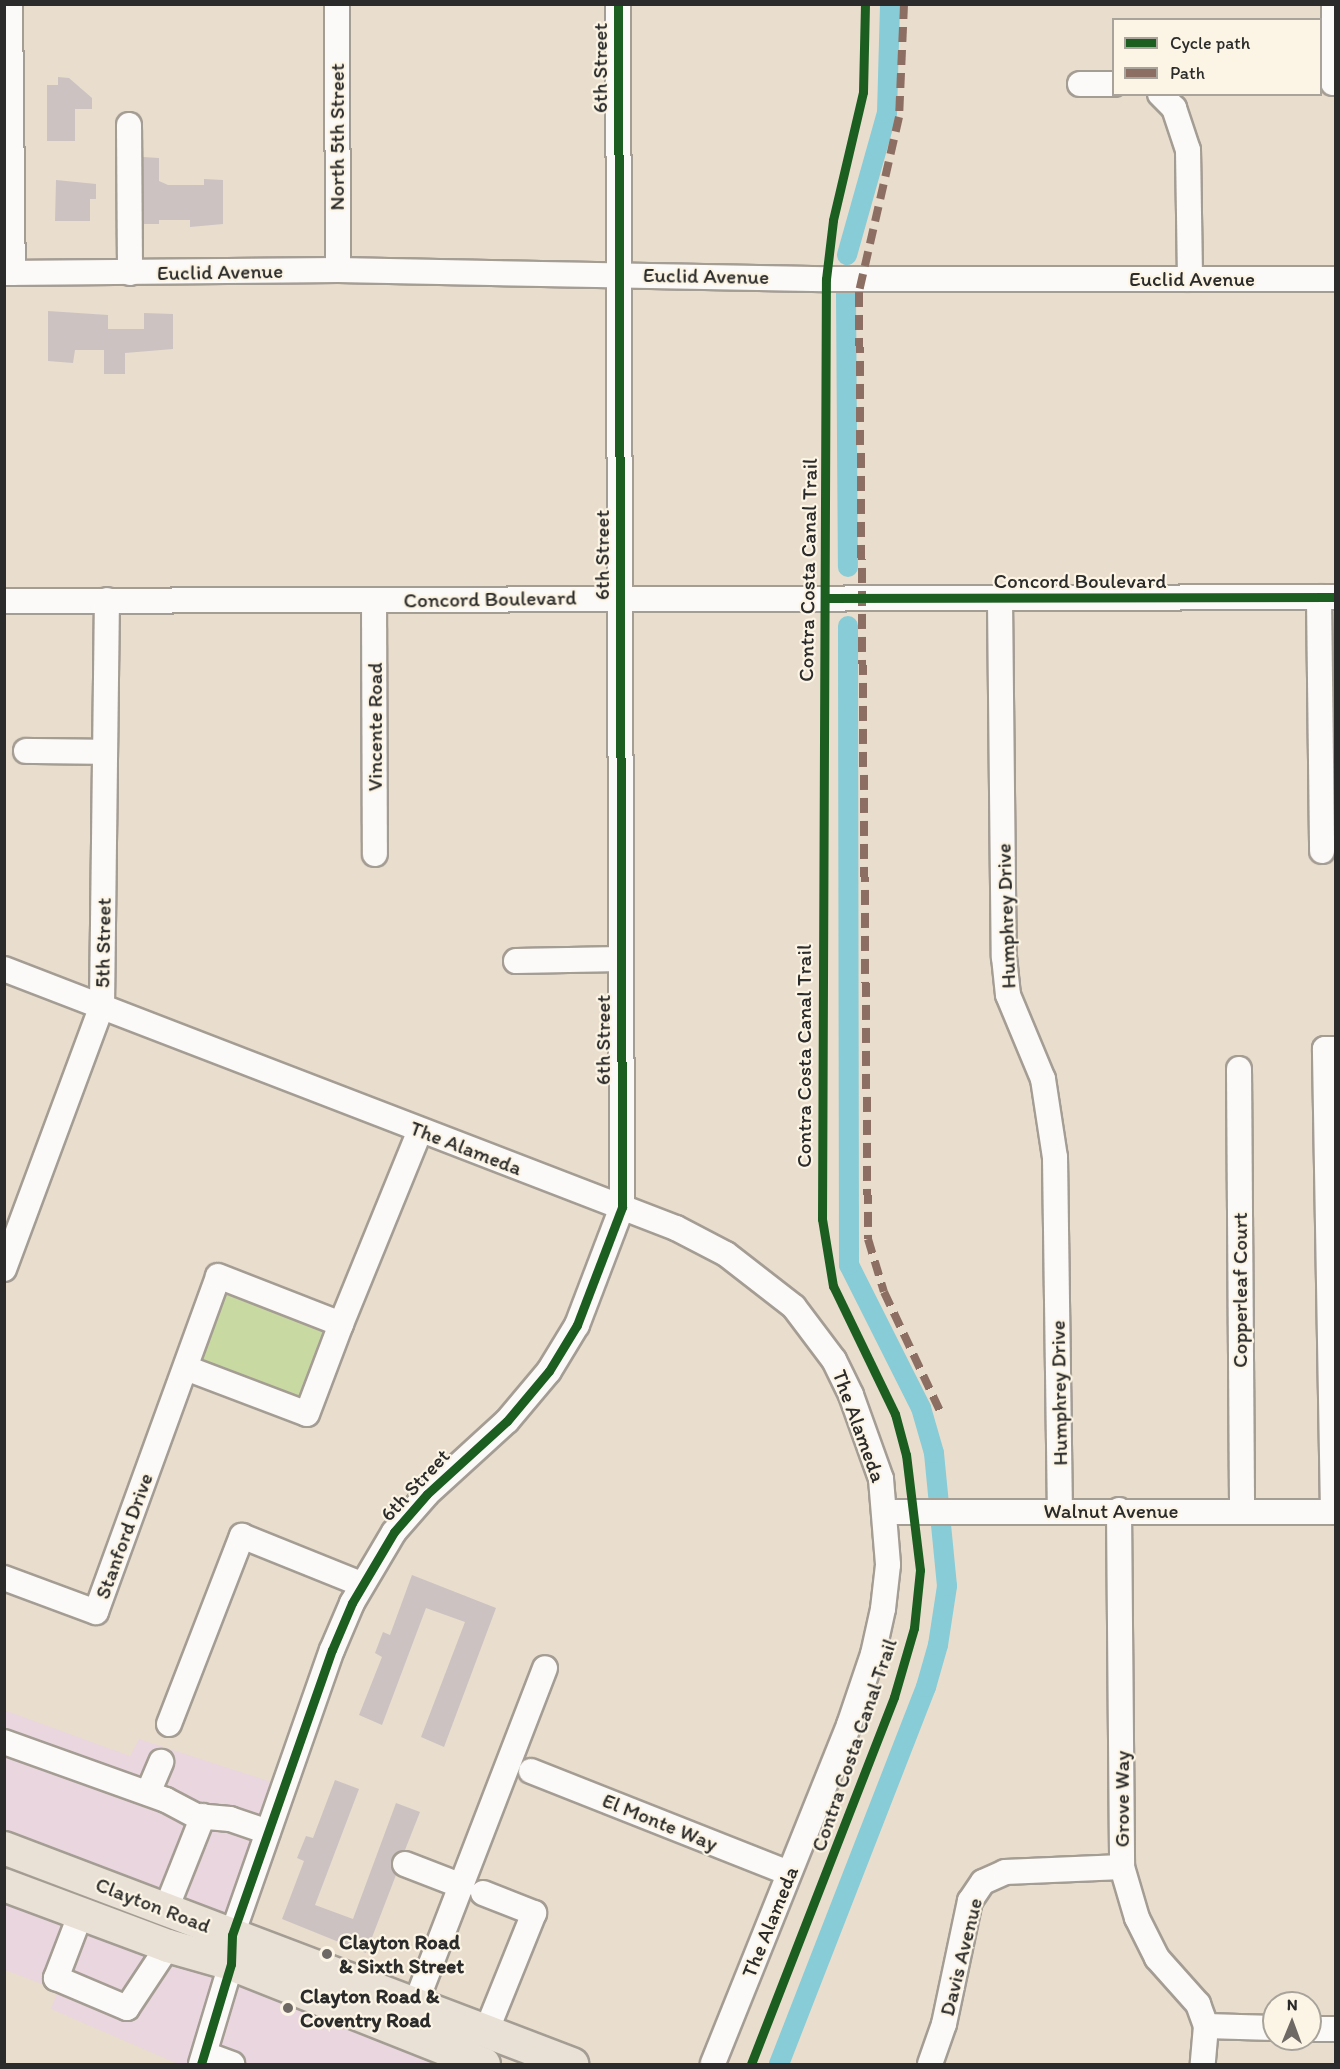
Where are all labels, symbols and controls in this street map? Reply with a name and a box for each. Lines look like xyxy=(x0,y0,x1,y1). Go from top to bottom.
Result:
legend xyxy=(1112,18,1322,96)
street label: 6th Street xyxy=(587,23,613,113)
text: Cycle path xyxy=(1170,32,1250,54)
text: Path xyxy=(1170,62,1205,84)
street label: North 5th Street xyxy=(324,64,350,210)
street label: Euclid Avenue xyxy=(157,258,283,286)
street label: Euclid Avenue xyxy=(643,262,769,290)
street label: Euclid Avenue xyxy=(1129,266,1255,292)
street label: Contra Costa Canal Trail xyxy=(793,459,823,681)
street label: 6th Street xyxy=(589,510,615,600)
street label: Concord Boulevard xyxy=(993,568,1167,594)
street label: Concord Boulevard xyxy=(403,585,577,613)
street label: Vincente Road xyxy=(362,662,388,792)
street label: Humphrey Drive xyxy=(991,843,1021,989)
street label: 5th Street xyxy=(90,898,116,988)
street label: Contra Costa Canal Trail xyxy=(791,945,817,1167)
street label: 6th Street xyxy=(590,995,616,1085)
street label: The Alameda xyxy=(407,1115,525,1181)
street label: Copperleaf Court xyxy=(1227,1212,1253,1368)
street label: Humphrey Drive xyxy=(1045,1320,1073,1466)
street label: The Alameda xyxy=(827,1367,891,1485)
street label: 6th Street xyxy=(375,1444,455,1526)
street label: Stanford Drive xyxy=(90,1470,158,1602)
street label: Walnut Avenue xyxy=(1043,1498,1179,1524)
street label: Contra Costa Canal Trail xyxy=(806,1636,902,1854)
street label: Grove Way xyxy=(1109,1751,1135,1847)
street label: El Monte Way xyxy=(599,1788,721,1856)
street label: The Alameda xyxy=(736,1863,804,1981)
street label: Clayton Road xyxy=(92,1872,214,1938)
street label: Davis Avenue xyxy=(934,1896,988,2018)
place label: Clayton Road & Sixth Street xyxy=(339,1929,464,1979)
marker: Clayton Road & Sixth Street xyxy=(320,1947,334,1961)
place label: Clayton Road & Coventry Road xyxy=(300,1983,439,2033)
north arrow xyxy=(1262,1991,1322,2051)
text: N xyxy=(1287,1995,1298,2014)
marker: Clayton Road & Coventry Road xyxy=(281,2001,295,2015)

